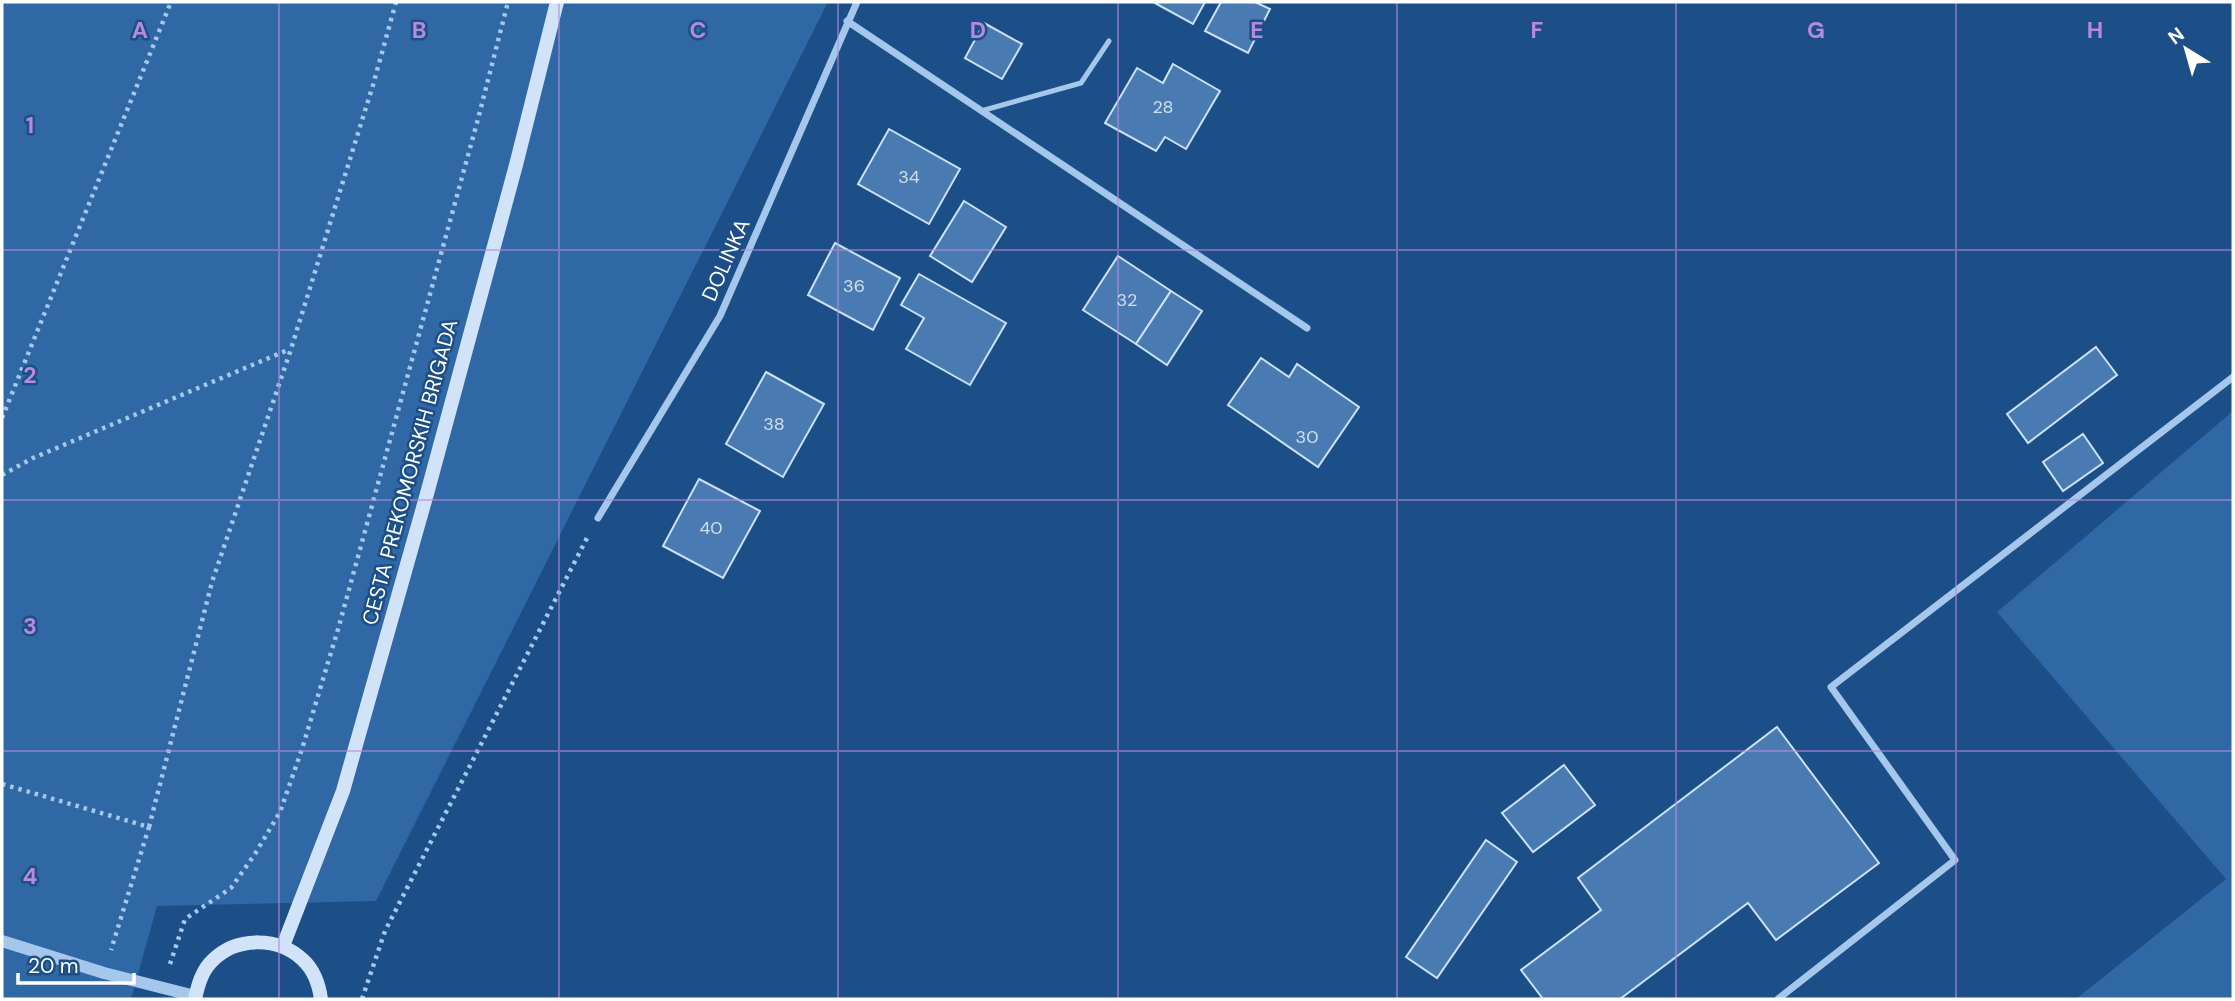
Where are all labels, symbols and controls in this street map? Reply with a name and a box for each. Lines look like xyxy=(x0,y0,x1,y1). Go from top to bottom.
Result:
north arrow xyxy=(2151,14,2221,84)
text: A xyxy=(132,15,148,45)
text: B xyxy=(412,15,426,45)
text: C xyxy=(690,15,706,45)
text: D xyxy=(970,15,986,45)
text: E xyxy=(1250,15,1264,45)
text: F xyxy=(1531,15,1544,45)
text: G xyxy=(1807,15,1825,45)
text: H xyxy=(2087,15,2103,45)
text: N xyxy=(2163,22,2189,50)
house number: 28 xyxy=(1152,95,1174,119)
text: 1 xyxy=(26,110,34,140)
house number: 34 xyxy=(898,165,920,189)
street label: DOLINKA xyxy=(695,214,757,306)
house number: 36 xyxy=(843,274,865,298)
house number: 32 xyxy=(1116,288,1138,312)
street label: CESTA PREKOMORSKIH BRIGADA xyxy=(356,316,464,628)
text: 2 xyxy=(23,360,37,390)
house number: 38 xyxy=(763,412,785,436)
house number: 30 xyxy=(1296,425,1318,449)
house number: 40 xyxy=(699,516,723,540)
text: 3 xyxy=(23,611,37,641)
text: 4 xyxy=(23,861,38,891)
scale bar xyxy=(18,942,133,986)
text: 20 m xyxy=(28,952,79,980)

